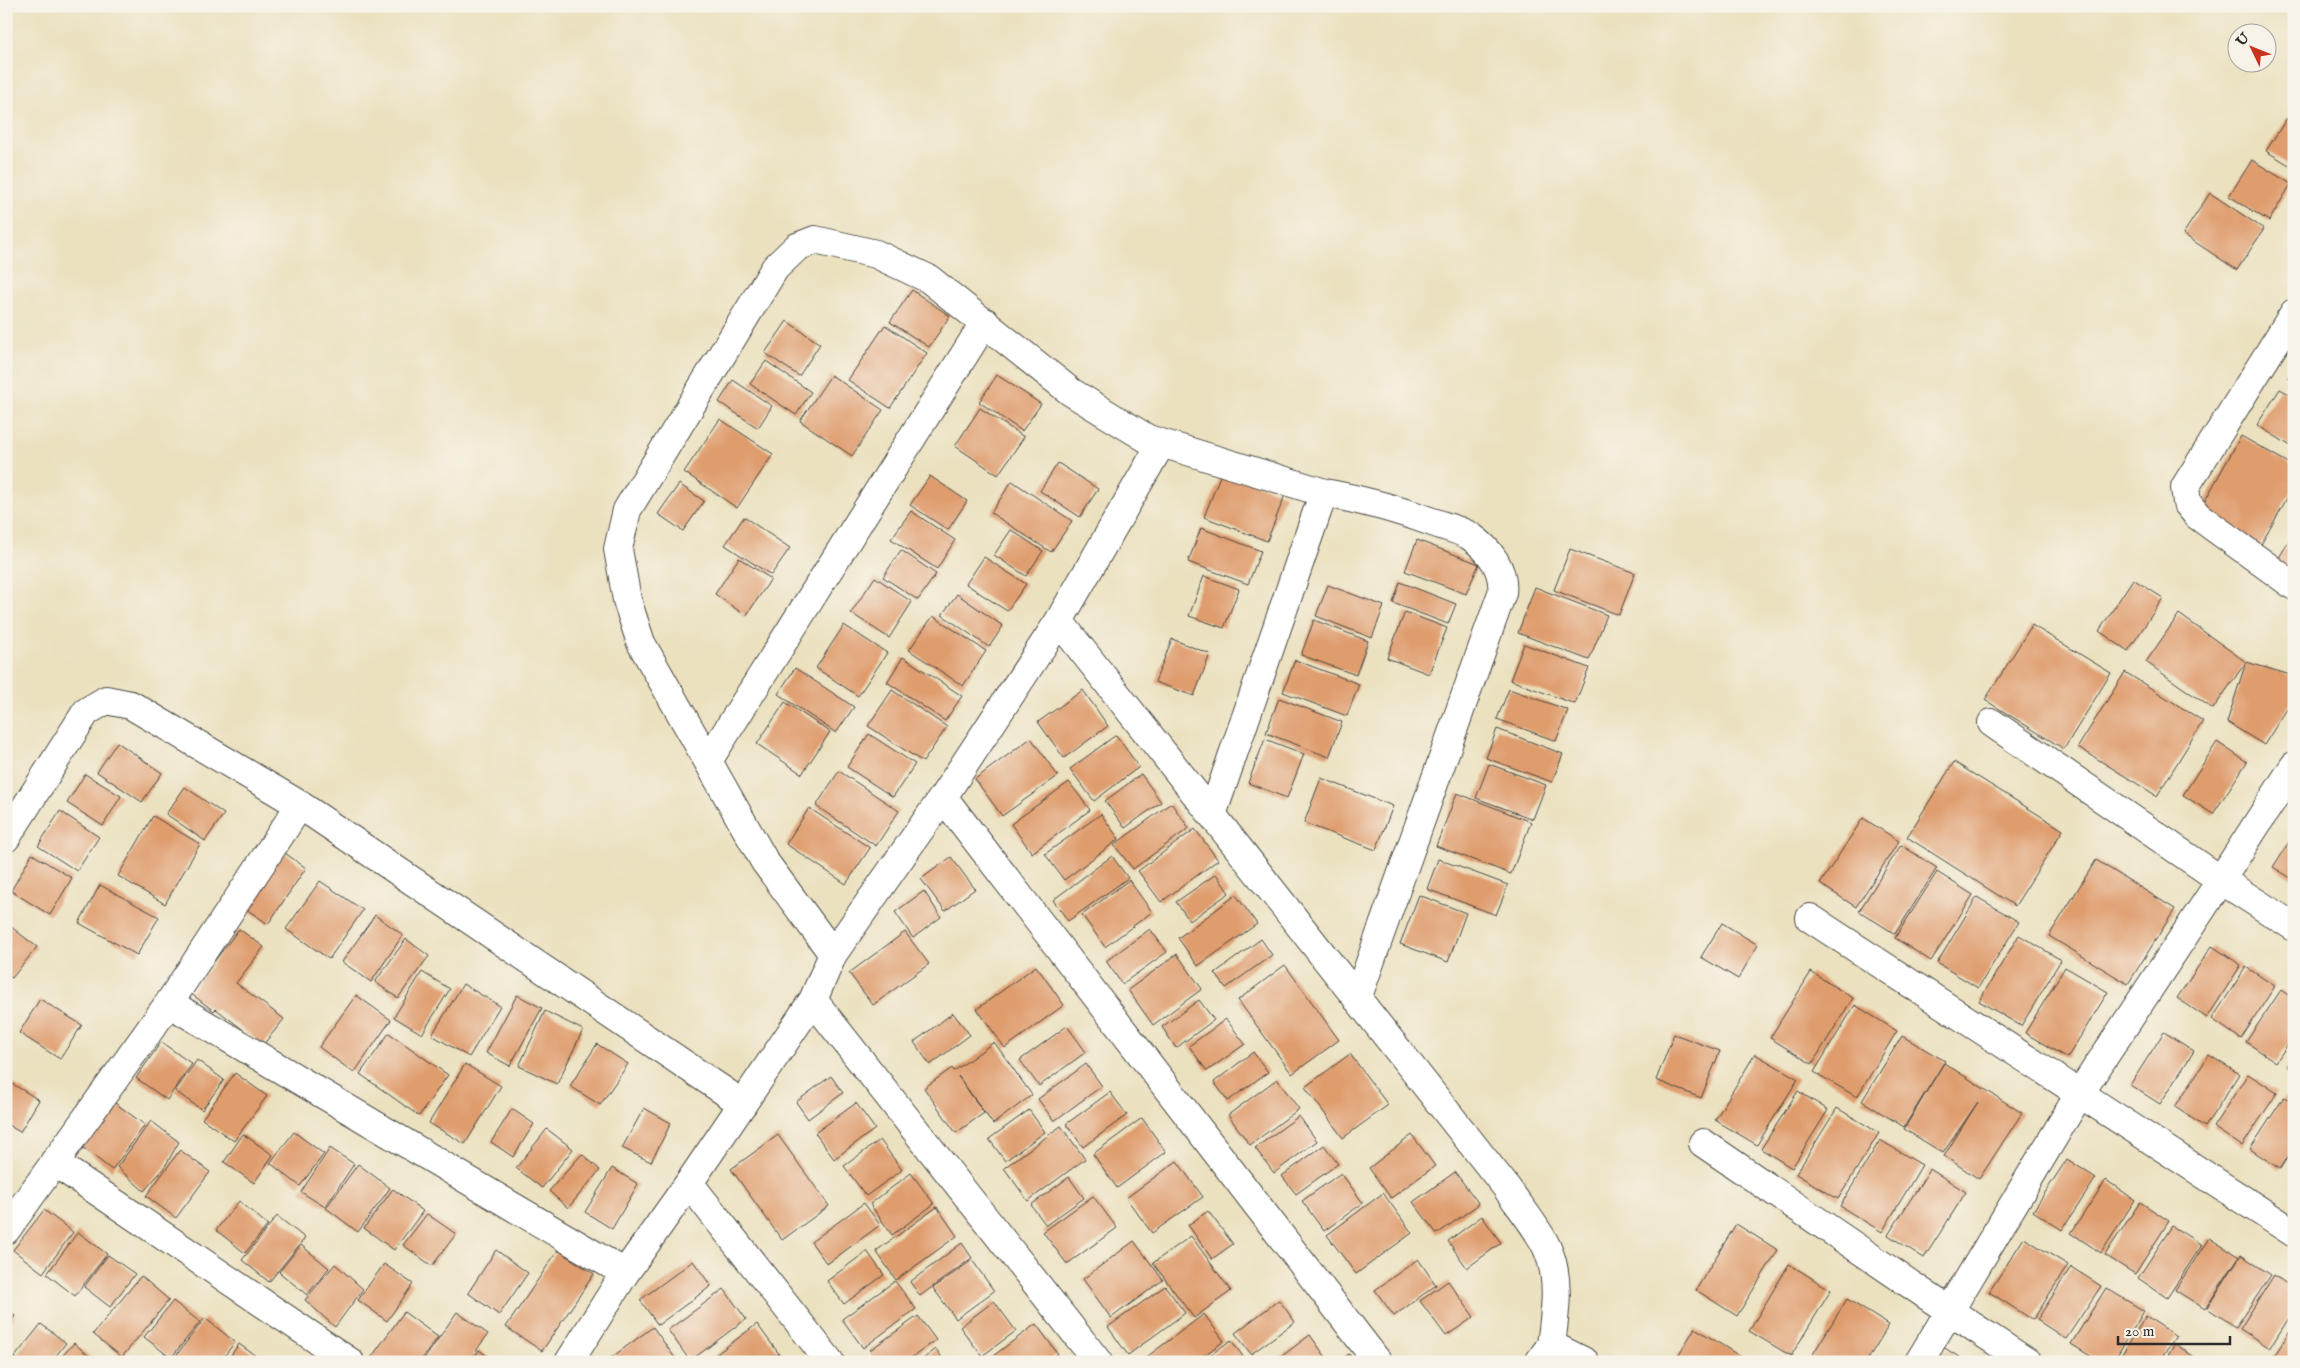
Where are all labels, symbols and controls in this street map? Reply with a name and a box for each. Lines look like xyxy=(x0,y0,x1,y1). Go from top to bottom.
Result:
north arrow xyxy=(2228,22,2278,72)
text: U xyxy=(2232,29,2255,51)
scale bar xyxy=(2118,1313,2230,1345)
text: 20 m xyxy=(2125,1322,2155,1341)

